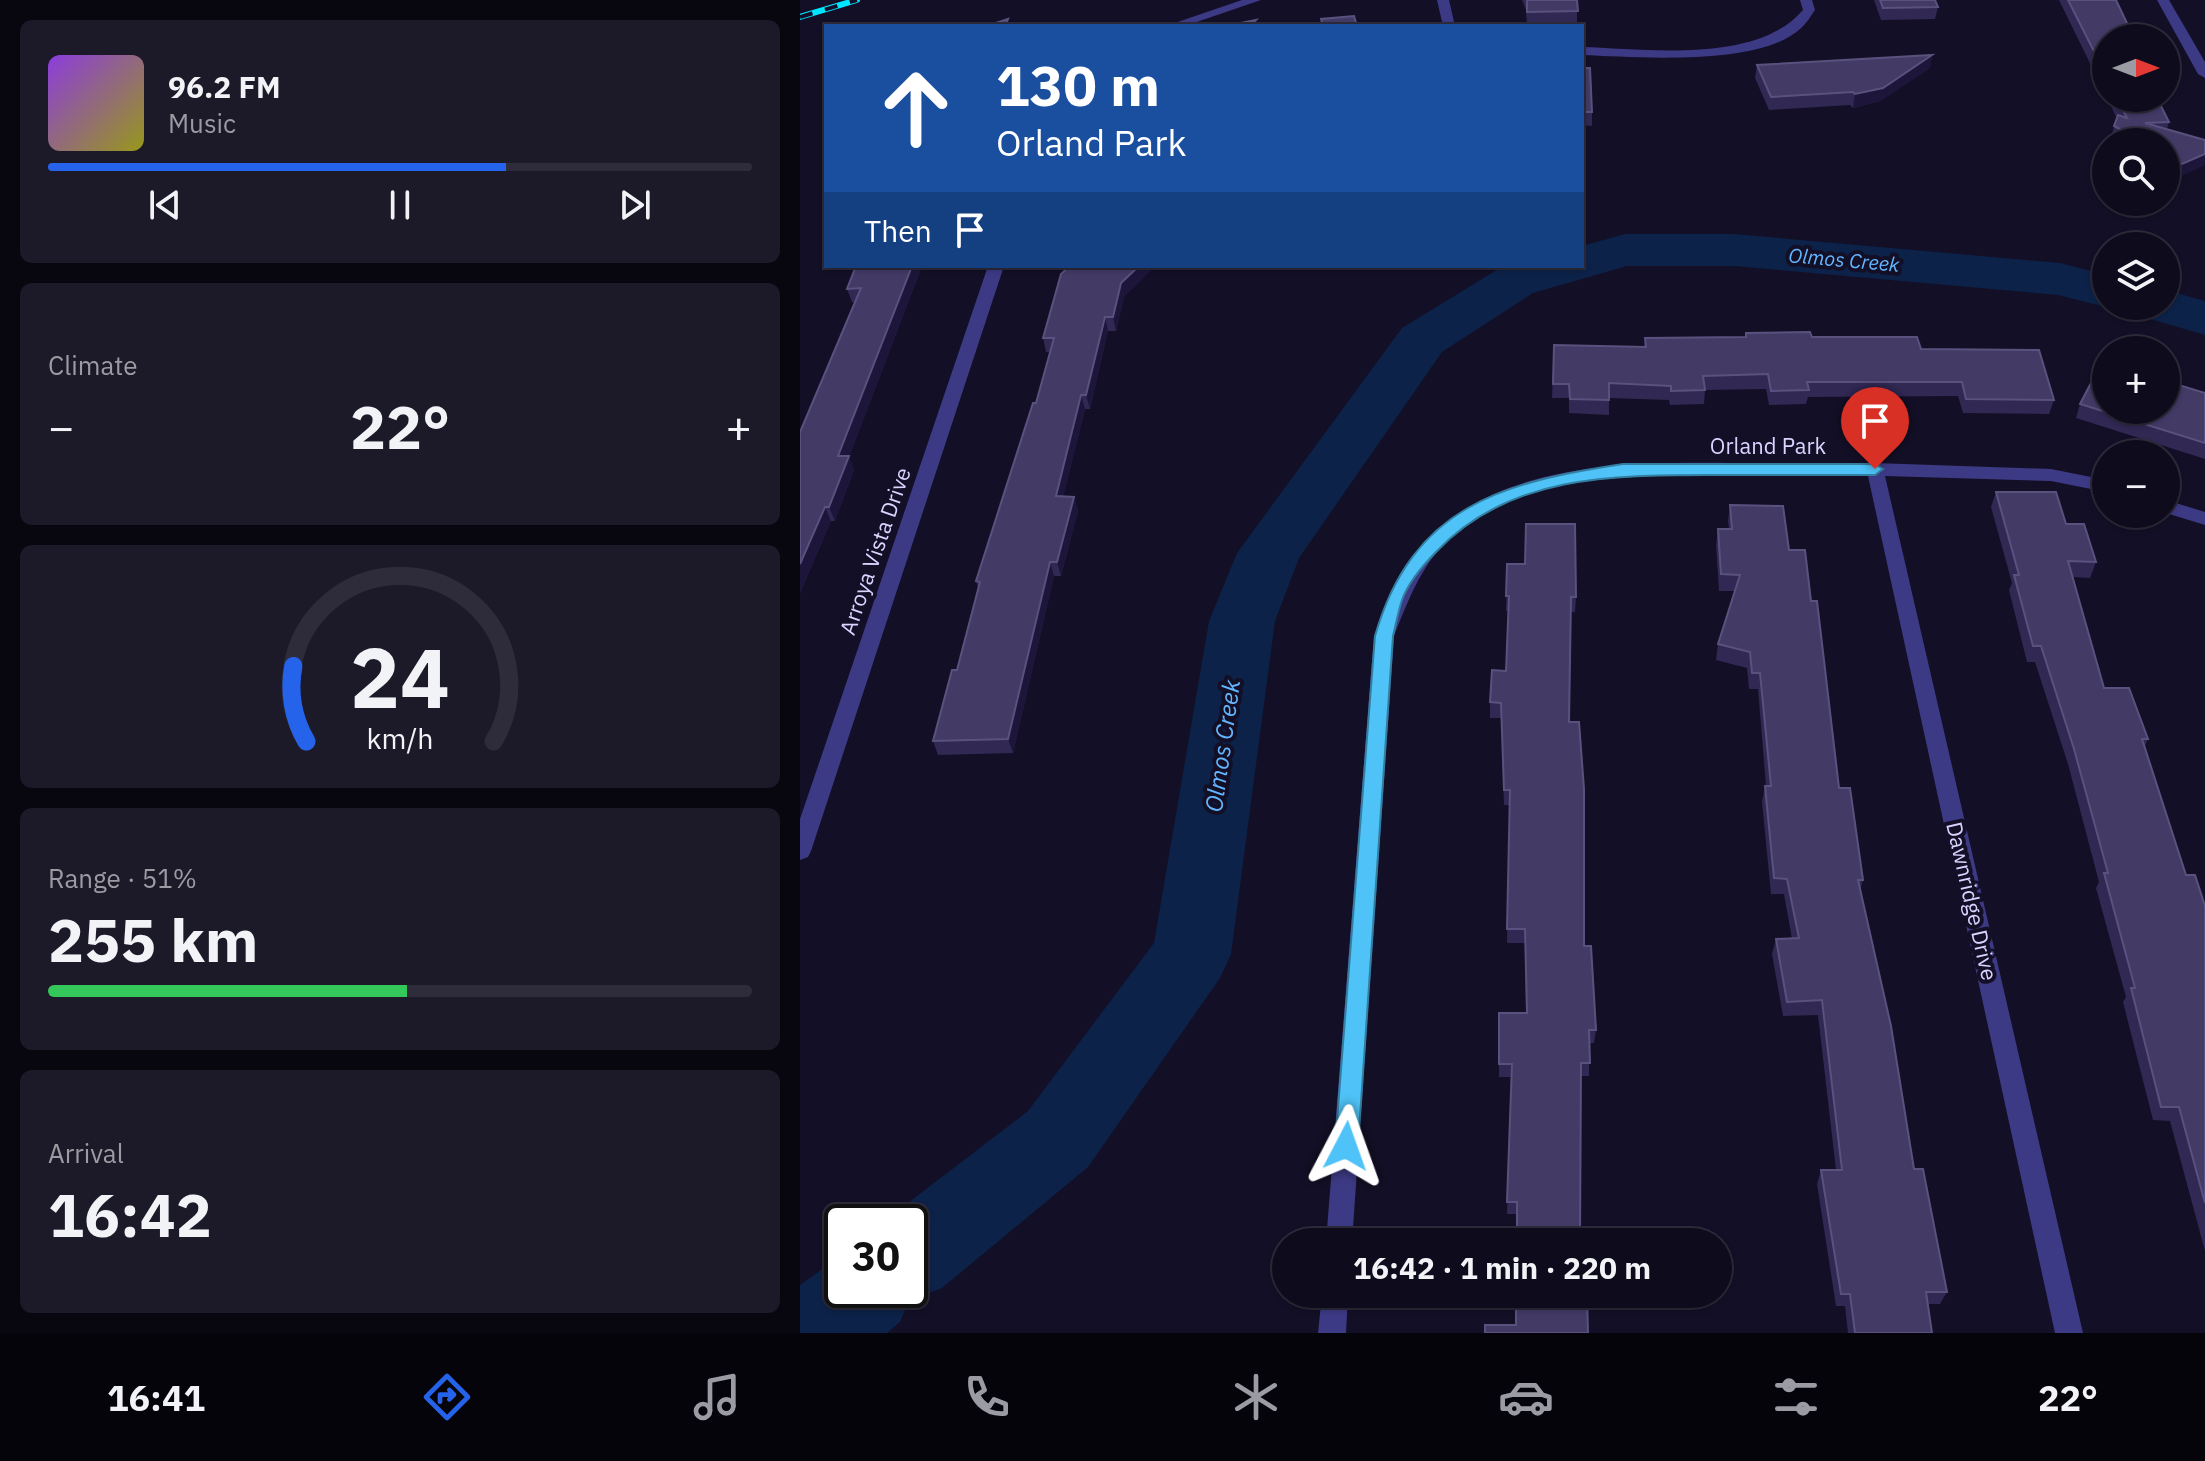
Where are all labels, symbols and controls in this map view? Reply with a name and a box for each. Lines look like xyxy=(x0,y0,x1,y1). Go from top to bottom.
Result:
north arrow xyxy=(2092,24,2180,112)
map controls xyxy=(2092,24,2180,528)
text: 130 m xyxy=(996,49,1160,121)
icon: ahead xyxy=(864,56,968,160)
text: 96.2 FM xyxy=(168,67,281,106)
text: Music xyxy=(168,106,236,140)
text: Orland Park xyxy=(996,119,1186,166)
button: search xyxy=(2092,128,2180,216)
icon: previous xyxy=(143,183,187,227)
icon: pause xyxy=(378,183,422,227)
icon: next xyxy=(613,183,657,227)
icon: arrive xyxy=(948,208,992,252)
text: Then xyxy=(864,211,932,250)
button: layers xyxy=(2092,232,2180,320)
water label: Olmos Creek xyxy=(1788,241,1901,278)
button: + xyxy=(2092,336,2180,424)
text: Climate xyxy=(48,348,138,382)
text: 22° xyxy=(350,387,450,466)
pin xyxy=(1841,387,1909,469)
text: − xyxy=(48,398,74,455)
text: + xyxy=(726,398,752,455)
icon: arrive xyxy=(1853,399,1897,443)
street label: Orland Park xyxy=(1710,431,1827,460)
button: − xyxy=(2092,440,2180,528)
street label: Arroya Vista Drive xyxy=(832,463,917,638)
text: 24 xyxy=(350,623,450,731)
water label: Olmos Creek xyxy=(1197,677,1247,814)
text: km/h xyxy=(366,721,434,758)
street label: Dawnridge Drive xyxy=(1940,819,2005,983)
text: Range · 51% xyxy=(48,861,197,895)
text: 255 km xyxy=(48,900,258,979)
position arrow xyxy=(1304,1104,1388,1188)
text: Arrival xyxy=(48,1136,124,1170)
text: 16:42 xyxy=(48,1175,212,1254)
speed limit sign: 30 xyxy=(824,1204,928,1308)
text: 16:42 · 1 min · 220 m xyxy=(1353,1248,1651,1287)
icon: directions xyxy=(419,1369,475,1425)
icon: music xyxy=(689,1369,745,1425)
icon: phone xyxy=(959,1369,1015,1425)
icon: climate xyxy=(1228,1369,1284,1425)
icon: car xyxy=(1498,1369,1554,1425)
icon: filters xyxy=(1768,1369,1824,1425)
text: 16:41 xyxy=(107,1374,205,1421)
text: 22° xyxy=(2038,1374,2098,1421)

